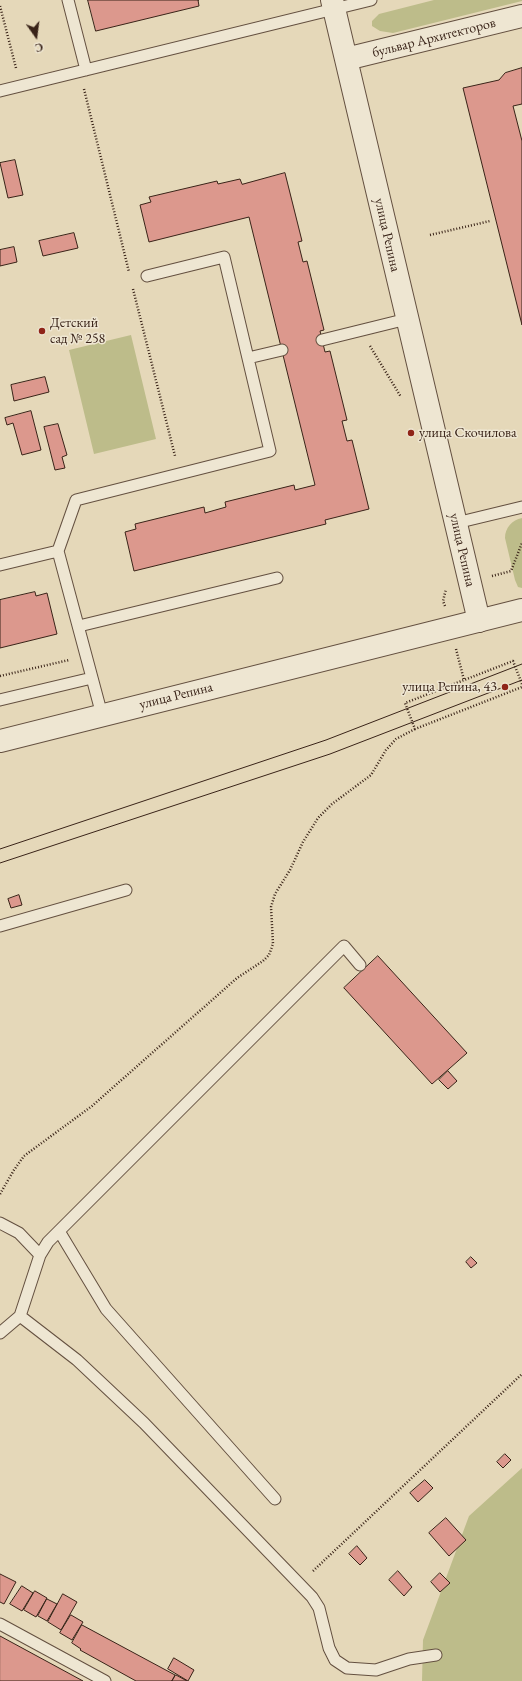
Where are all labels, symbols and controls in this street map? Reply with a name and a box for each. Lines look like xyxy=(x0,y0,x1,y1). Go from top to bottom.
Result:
street label: бульвар Архитекторов xyxy=(371,15,497,61)
north arrow xyxy=(16,16,56,56)
text: С xyxy=(33,40,44,55)
street label: улица Репина xyxy=(370,196,404,274)
place label: Детский сад № 258 xyxy=(50,315,105,348)
marker: Детский сад № 258 xyxy=(37,326,47,336)
place label: улица Скочилова xyxy=(419,425,517,441)
marker: улица Скочилова xyxy=(406,428,416,438)
street label: улица Репина xyxy=(445,511,479,589)
street label: улица Репина xyxy=(137,679,215,713)
place label: улица Репина, 43 xyxy=(402,679,497,695)
marker: улица Репина, 43 xyxy=(500,682,510,692)

